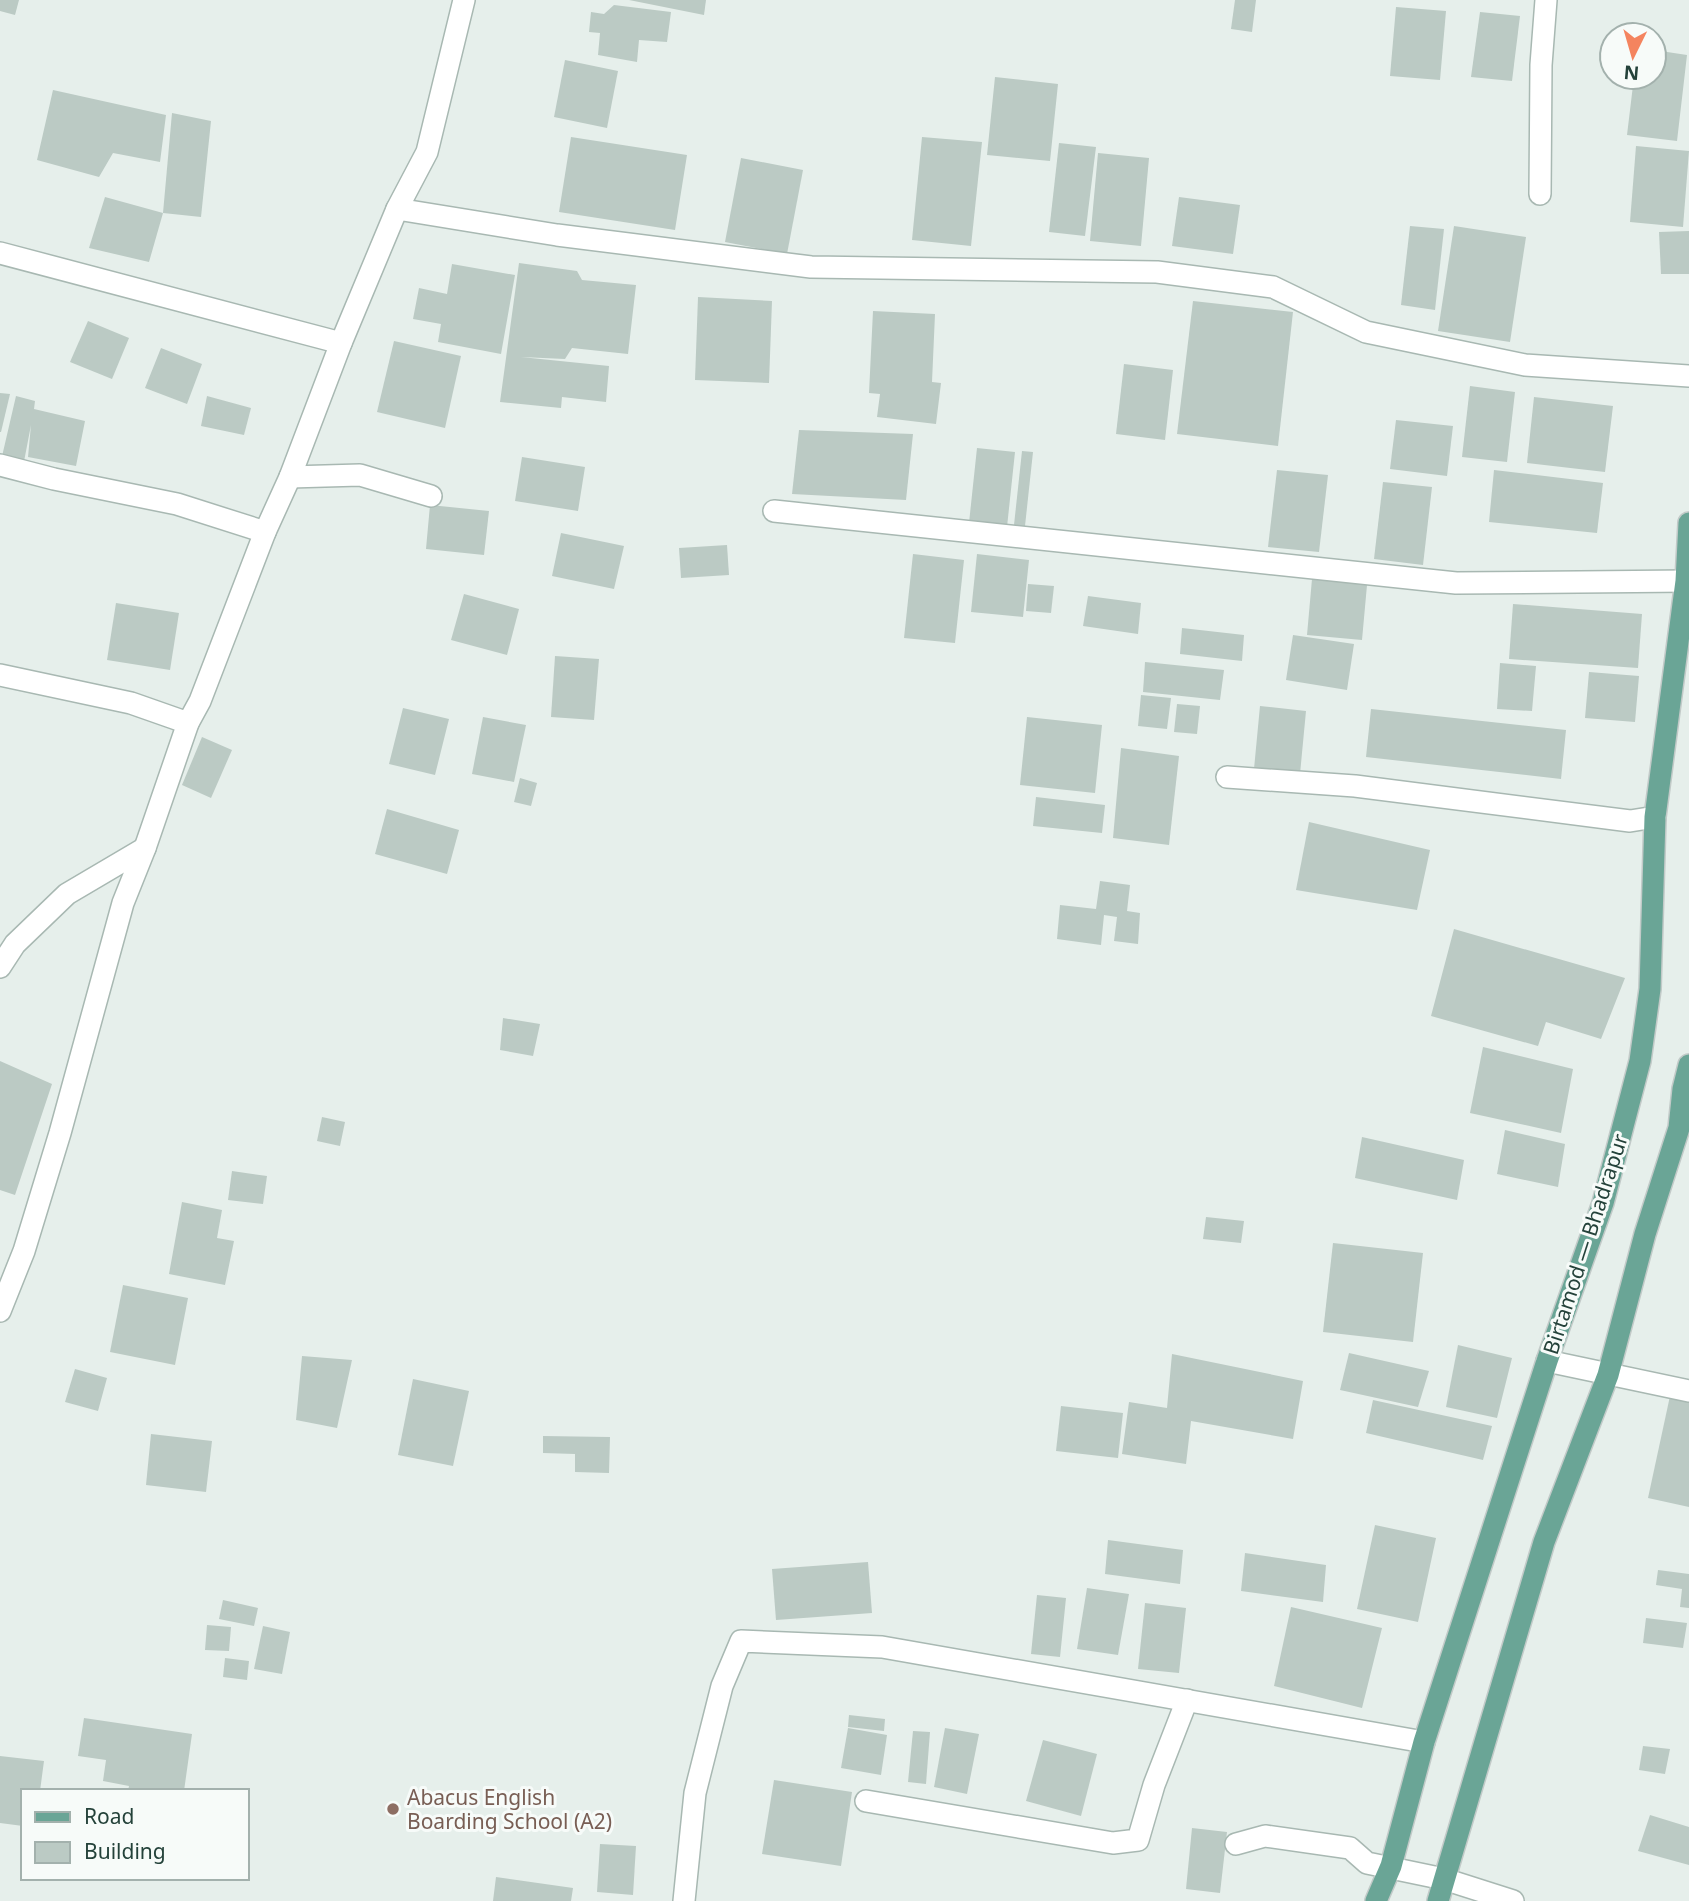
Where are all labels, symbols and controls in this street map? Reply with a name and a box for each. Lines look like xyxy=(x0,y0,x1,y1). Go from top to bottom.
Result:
north arrow xyxy=(1598,21,1668,91)
text: N xyxy=(1623,59,1640,87)
street label: Birtamod — Bhadrapur xyxy=(1536,1130,1634,1358)
place label: Abacus English Boarding School (A2) xyxy=(407,1783,612,1835)
legend xyxy=(21,1789,248,1880)
marker: Abacus English Boarding School (A2) xyxy=(385,1801,401,1817)
text: Road xyxy=(84,1802,134,1830)
text: Building xyxy=(84,1837,166,1865)

